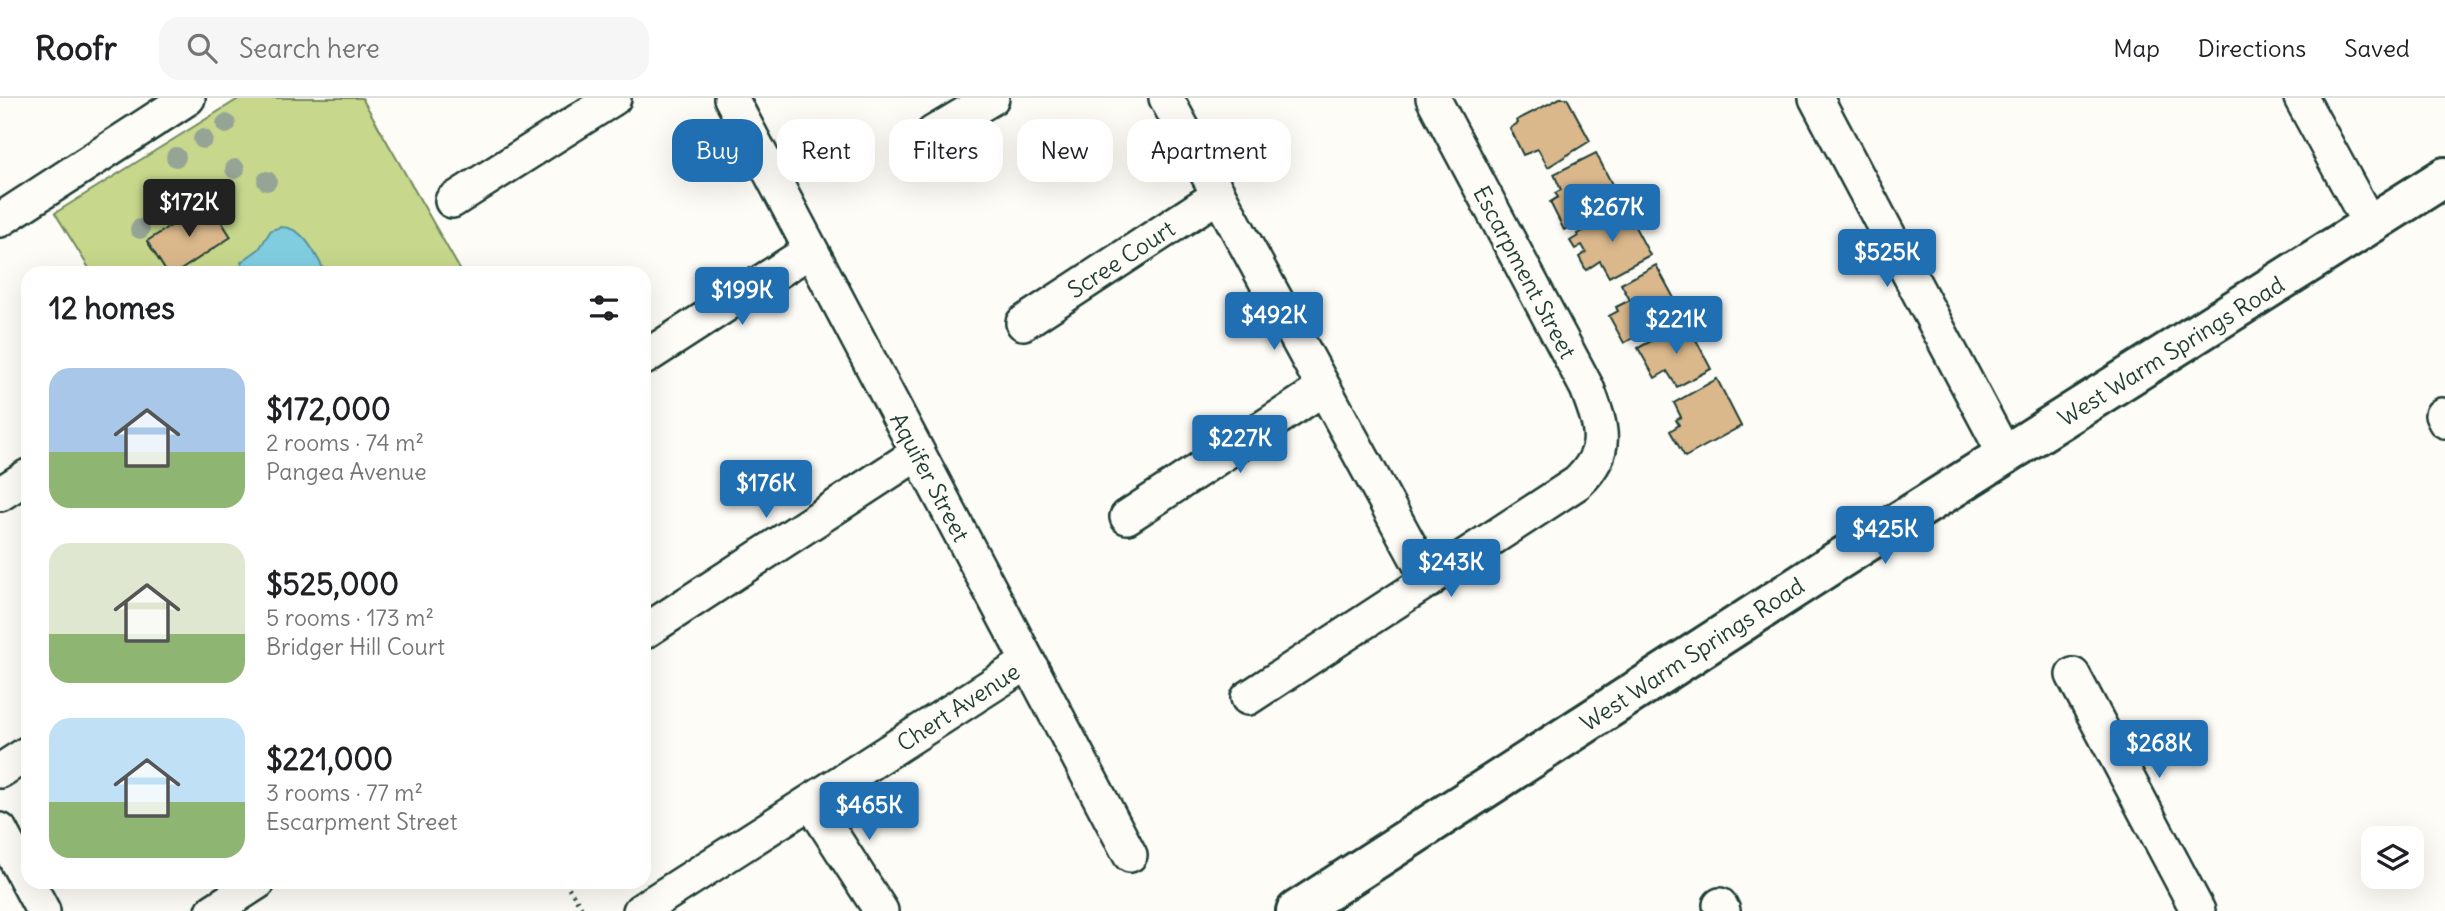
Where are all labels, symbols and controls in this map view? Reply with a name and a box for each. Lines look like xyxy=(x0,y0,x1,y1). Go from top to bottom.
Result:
search box xyxy=(159,17,649,80)
text: Roofr xyxy=(35,27,117,69)
icon: search xyxy=(183,29,221,67)
text: Search here xyxy=(239,32,380,65)
text: Map xyxy=(2113,33,2160,63)
text: Directions xyxy=(2198,33,2306,63)
text: Saved xyxy=(2344,33,2410,63)
chip: Buy xyxy=(672,119,763,182)
chip: Rent xyxy=(777,119,875,182)
chip: Filters xyxy=(889,119,1003,182)
chip: New xyxy=(1017,119,1113,182)
chip: Apartment xyxy=(1127,119,1291,182)
pin: $172K xyxy=(140,180,238,239)
street label: Escarpment Street xyxy=(1467,181,1583,364)
pin: $267K xyxy=(1563,184,1661,244)
text: $172K xyxy=(159,187,219,216)
text: $267K xyxy=(1580,192,1644,221)
street label: Scree Court xyxy=(1062,214,1180,304)
pin: $525K xyxy=(1838,230,1936,289)
text: $525K xyxy=(1854,237,1920,266)
pin: $199K xyxy=(693,268,791,327)
street label: West Warm Springs Road xyxy=(2053,270,2289,432)
text: $199K xyxy=(711,275,773,304)
text: 12 homes xyxy=(49,289,175,327)
icon: filters xyxy=(585,289,623,327)
pin: $492K xyxy=(1225,292,1323,352)
pin: $221K xyxy=(1627,296,1725,356)
text: $492K xyxy=(1241,300,1307,329)
text: $221K xyxy=(1645,304,1707,333)
text: $172,000 xyxy=(266,390,391,428)
icon: home xyxy=(105,396,189,480)
street label: Aquifer Street xyxy=(884,408,976,547)
pin: $227K xyxy=(1191,416,1289,475)
text: $227K xyxy=(1208,423,1272,452)
text: 2 rooms · 74 m² xyxy=(266,428,424,457)
text: Pangea Avenue xyxy=(266,457,427,486)
pin: $176K xyxy=(717,460,815,520)
text: $176K xyxy=(736,468,796,497)
pin: $425K xyxy=(1836,506,1934,566)
text: $425K xyxy=(1852,514,1918,543)
pin: $243K xyxy=(1402,540,1500,599)
text: $243K xyxy=(1418,547,1484,576)
text: $525,000 xyxy=(266,565,399,603)
icon: home xyxy=(105,571,189,655)
street label: West Warm Springs Road xyxy=(1575,571,1809,737)
text: 5 rooms · 173 m² xyxy=(266,603,434,632)
text: Bridger Hill Court xyxy=(266,632,445,661)
street label: Chert Avenue xyxy=(891,657,1025,757)
pin: $268K xyxy=(2110,720,2208,780)
text: $268K xyxy=(2126,728,2192,757)
text: $221,000 xyxy=(266,740,393,778)
icon: home xyxy=(105,746,189,830)
text: 3 rooms · 77 m² xyxy=(266,778,423,807)
pin: $465K xyxy=(820,782,918,842)
text: $465K xyxy=(836,790,902,819)
text: Escarpment Street xyxy=(266,807,457,836)
map controls xyxy=(2361,826,2424,889)
button: layers xyxy=(2361,826,2424,889)

